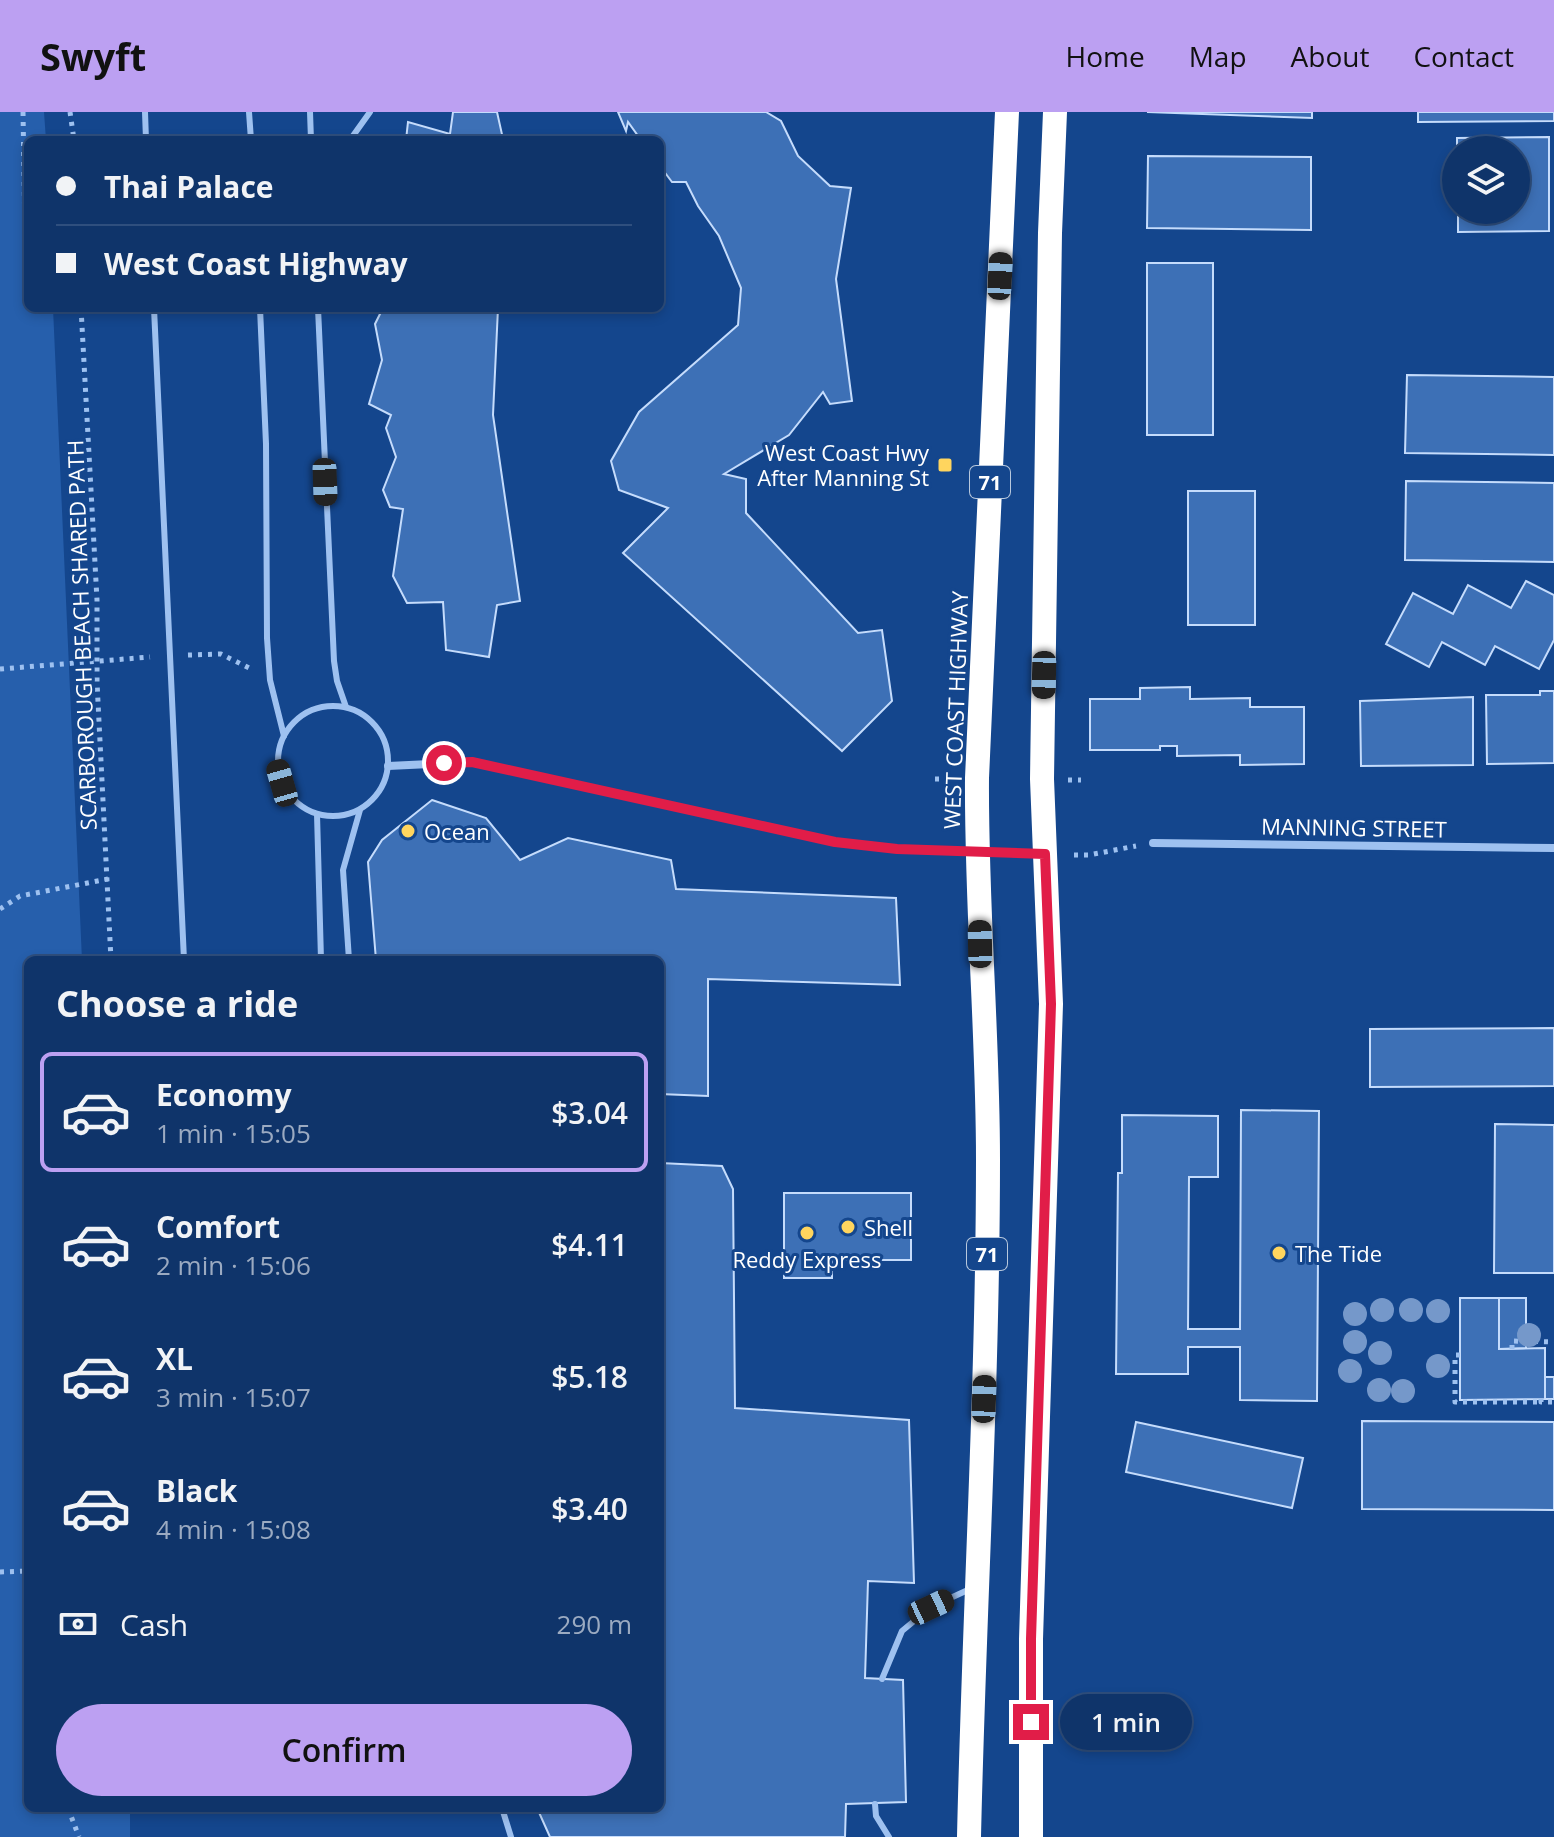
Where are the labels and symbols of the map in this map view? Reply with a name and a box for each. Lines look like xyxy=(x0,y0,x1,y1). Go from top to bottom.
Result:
car xyxy=(987,251,1013,301)
place label: West Coast Hwy After Manning St xyxy=(757,437,930,492)
street label: SCARBOROUGH BEACH SHARED PATH xyxy=(59,439,103,831)
marker: West Coast Hwy After Manning St xyxy=(936,456,954,474)
car xyxy=(312,458,338,506)
road number: 71 xyxy=(970,466,1010,498)
street label: WEST COAST HIGHWAY xyxy=(936,590,974,830)
car xyxy=(1032,651,1056,699)
route start xyxy=(426,745,462,781)
car xyxy=(264,757,300,809)
street label: MANNING STREET xyxy=(1261,810,1447,844)
place label: Ocean xyxy=(424,816,490,846)
marker: Ocean xyxy=(399,822,417,840)
car xyxy=(968,920,992,968)
place label: Shell xyxy=(864,1212,913,1242)
marker: Shell xyxy=(839,1218,857,1236)
marker: Reddy Express xyxy=(798,1224,816,1242)
road number: 71 xyxy=(967,1238,1007,1270)
place label: The Tide xyxy=(1295,1238,1382,1268)
place label: Reddy Express xyxy=(732,1244,882,1274)
marker: The Tide xyxy=(1270,1244,1288,1262)
car xyxy=(971,1375,997,1423)
car xyxy=(904,1586,958,1628)
callout: 1 min xyxy=(1059,1694,1191,1750)
route end xyxy=(1013,1704,1049,1740)

